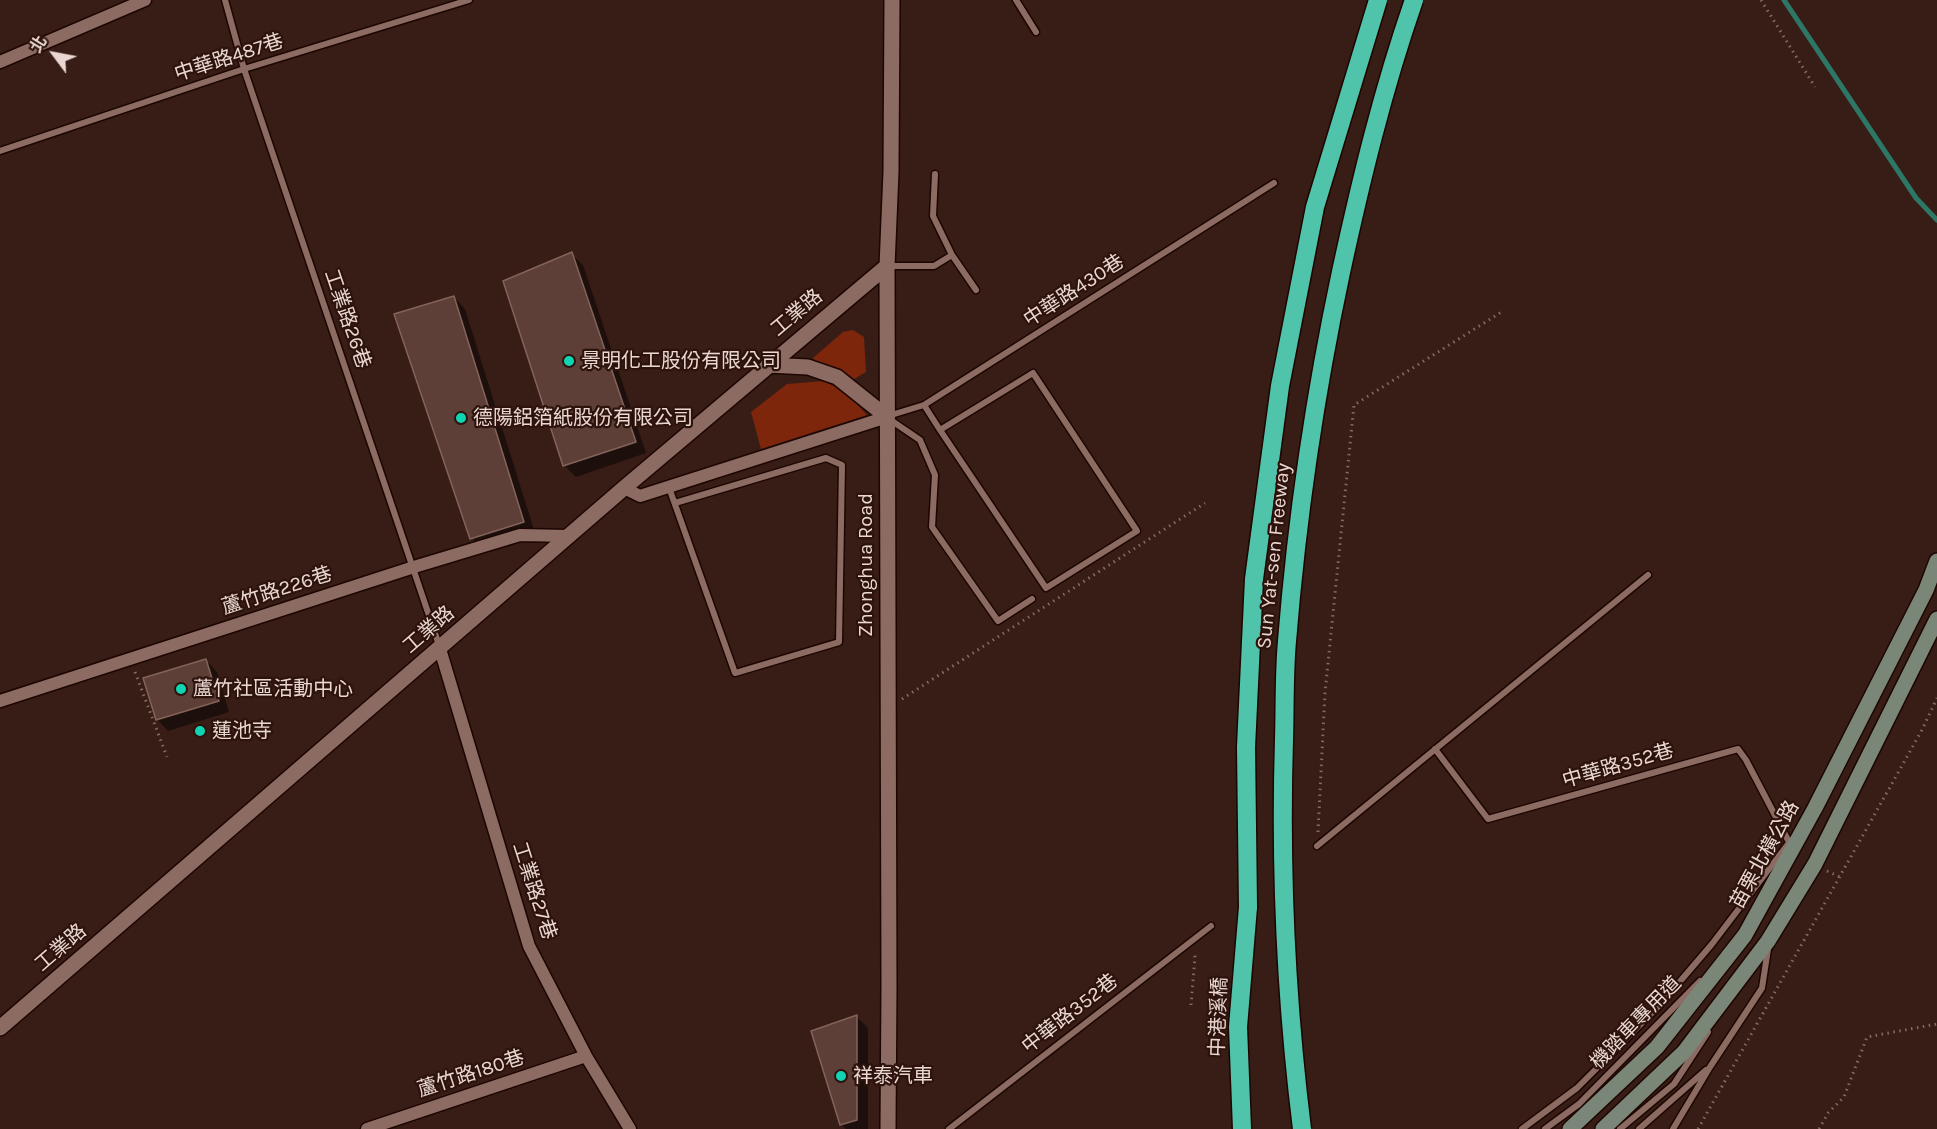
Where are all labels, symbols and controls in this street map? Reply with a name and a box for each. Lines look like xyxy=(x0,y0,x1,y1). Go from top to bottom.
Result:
north arrow xyxy=(24,24,84,84)
street label: 中華路487巷 xyxy=(172,29,286,87)
text: 北 xyxy=(26,32,51,56)
street label: 中華路430巷 xyxy=(1019,250,1129,332)
street label: 工業路26巷 xyxy=(319,266,375,372)
street label: 工業路 xyxy=(766,285,828,341)
place label: 景明化工股份有限公司 xyxy=(581,349,781,373)
marker: 景明化工股份有限公司 xyxy=(562,354,576,368)
place label: 德陽鋁箔紙股份有限公司 xyxy=(473,406,693,430)
marker: 德陽鋁箔紙股份有限公司 xyxy=(454,411,468,425)
street label: Sun Yat-sen Freeway xyxy=(1252,462,1296,650)
street label: Zhonghua Road xyxy=(854,493,878,637)
street label: 蘆竹路226巷 xyxy=(219,562,335,620)
street label: 工業路 xyxy=(398,601,460,659)
place label: 蘆竹社區活動中心 xyxy=(193,677,353,701)
marker: 蘆竹社區活動中心 xyxy=(174,682,188,696)
place label: 蓮池寺 xyxy=(212,719,272,743)
marker: 蓮池寺 xyxy=(193,724,207,738)
street label: 中華路352巷 xyxy=(1560,739,1676,793)
street label: 苗栗北橫公路 xyxy=(1725,797,1805,913)
street label: 工業路27巷 xyxy=(507,839,561,943)
street label: 工業路 xyxy=(30,919,92,977)
street label: 中華路352巷 xyxy=(1017,969,1123,1059)
street label: 機踏車專用道 xyxy=(1586,972,1686,1074)
street label: 中港溪橋 xyxy=(1206,977,1232,1057)
street label: 蘆竹路180巷 xyxy=(415,1045,527,1103)
place label: 祥泰汽車 xyxy=(853,1064,933,1088)
marker: 祥泰汽車 xyxy=(834,1069,848,1083)

